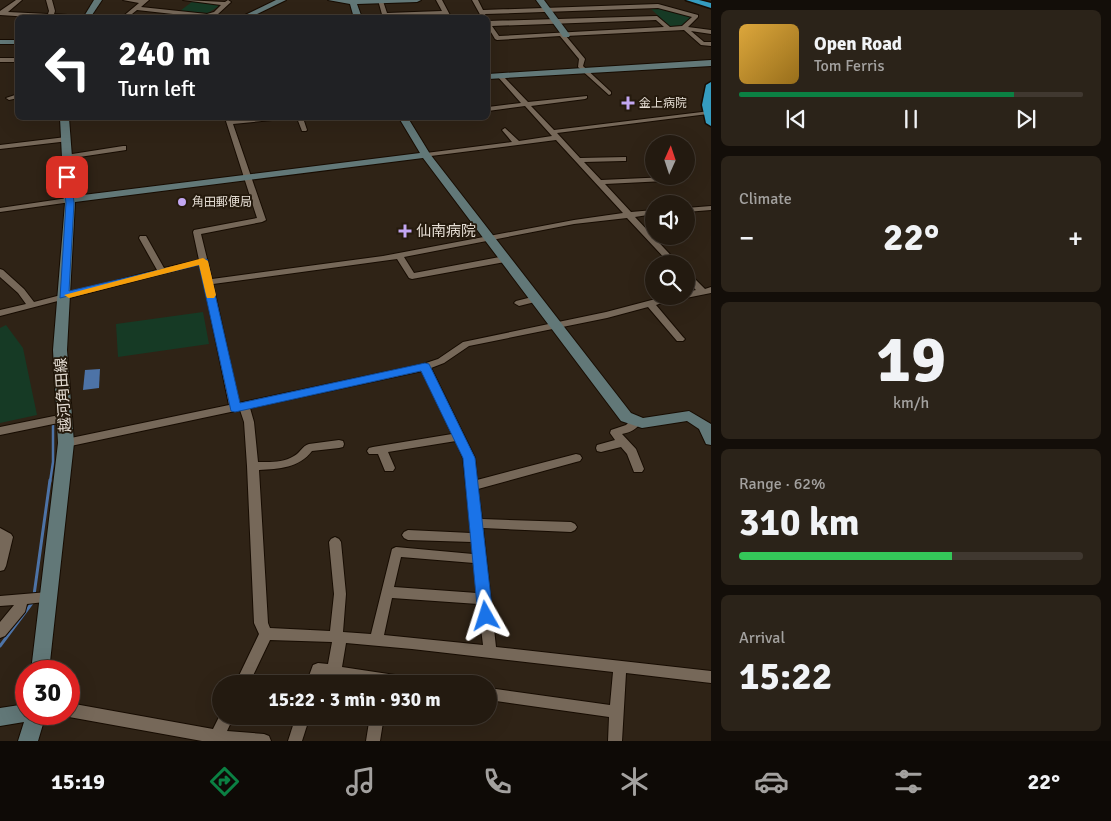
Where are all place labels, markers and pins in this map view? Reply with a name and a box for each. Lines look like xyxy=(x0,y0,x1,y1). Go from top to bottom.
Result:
marker: 金上病院 xyxy=(621,96,635,110)
place label: 金上病院 xyxy=(639,96,687,111)
pin xyxy=(46,156,88,198)
place label: 角田郵便局 xyxy=(192,195,252,210)
marker: 角田郵便局 xyxy=(176,196,188,208)
place label: 仙南病院 xyxy=(416,222,476,240)
marker: 仙南病院 xyxy=(398,224,412,238)

